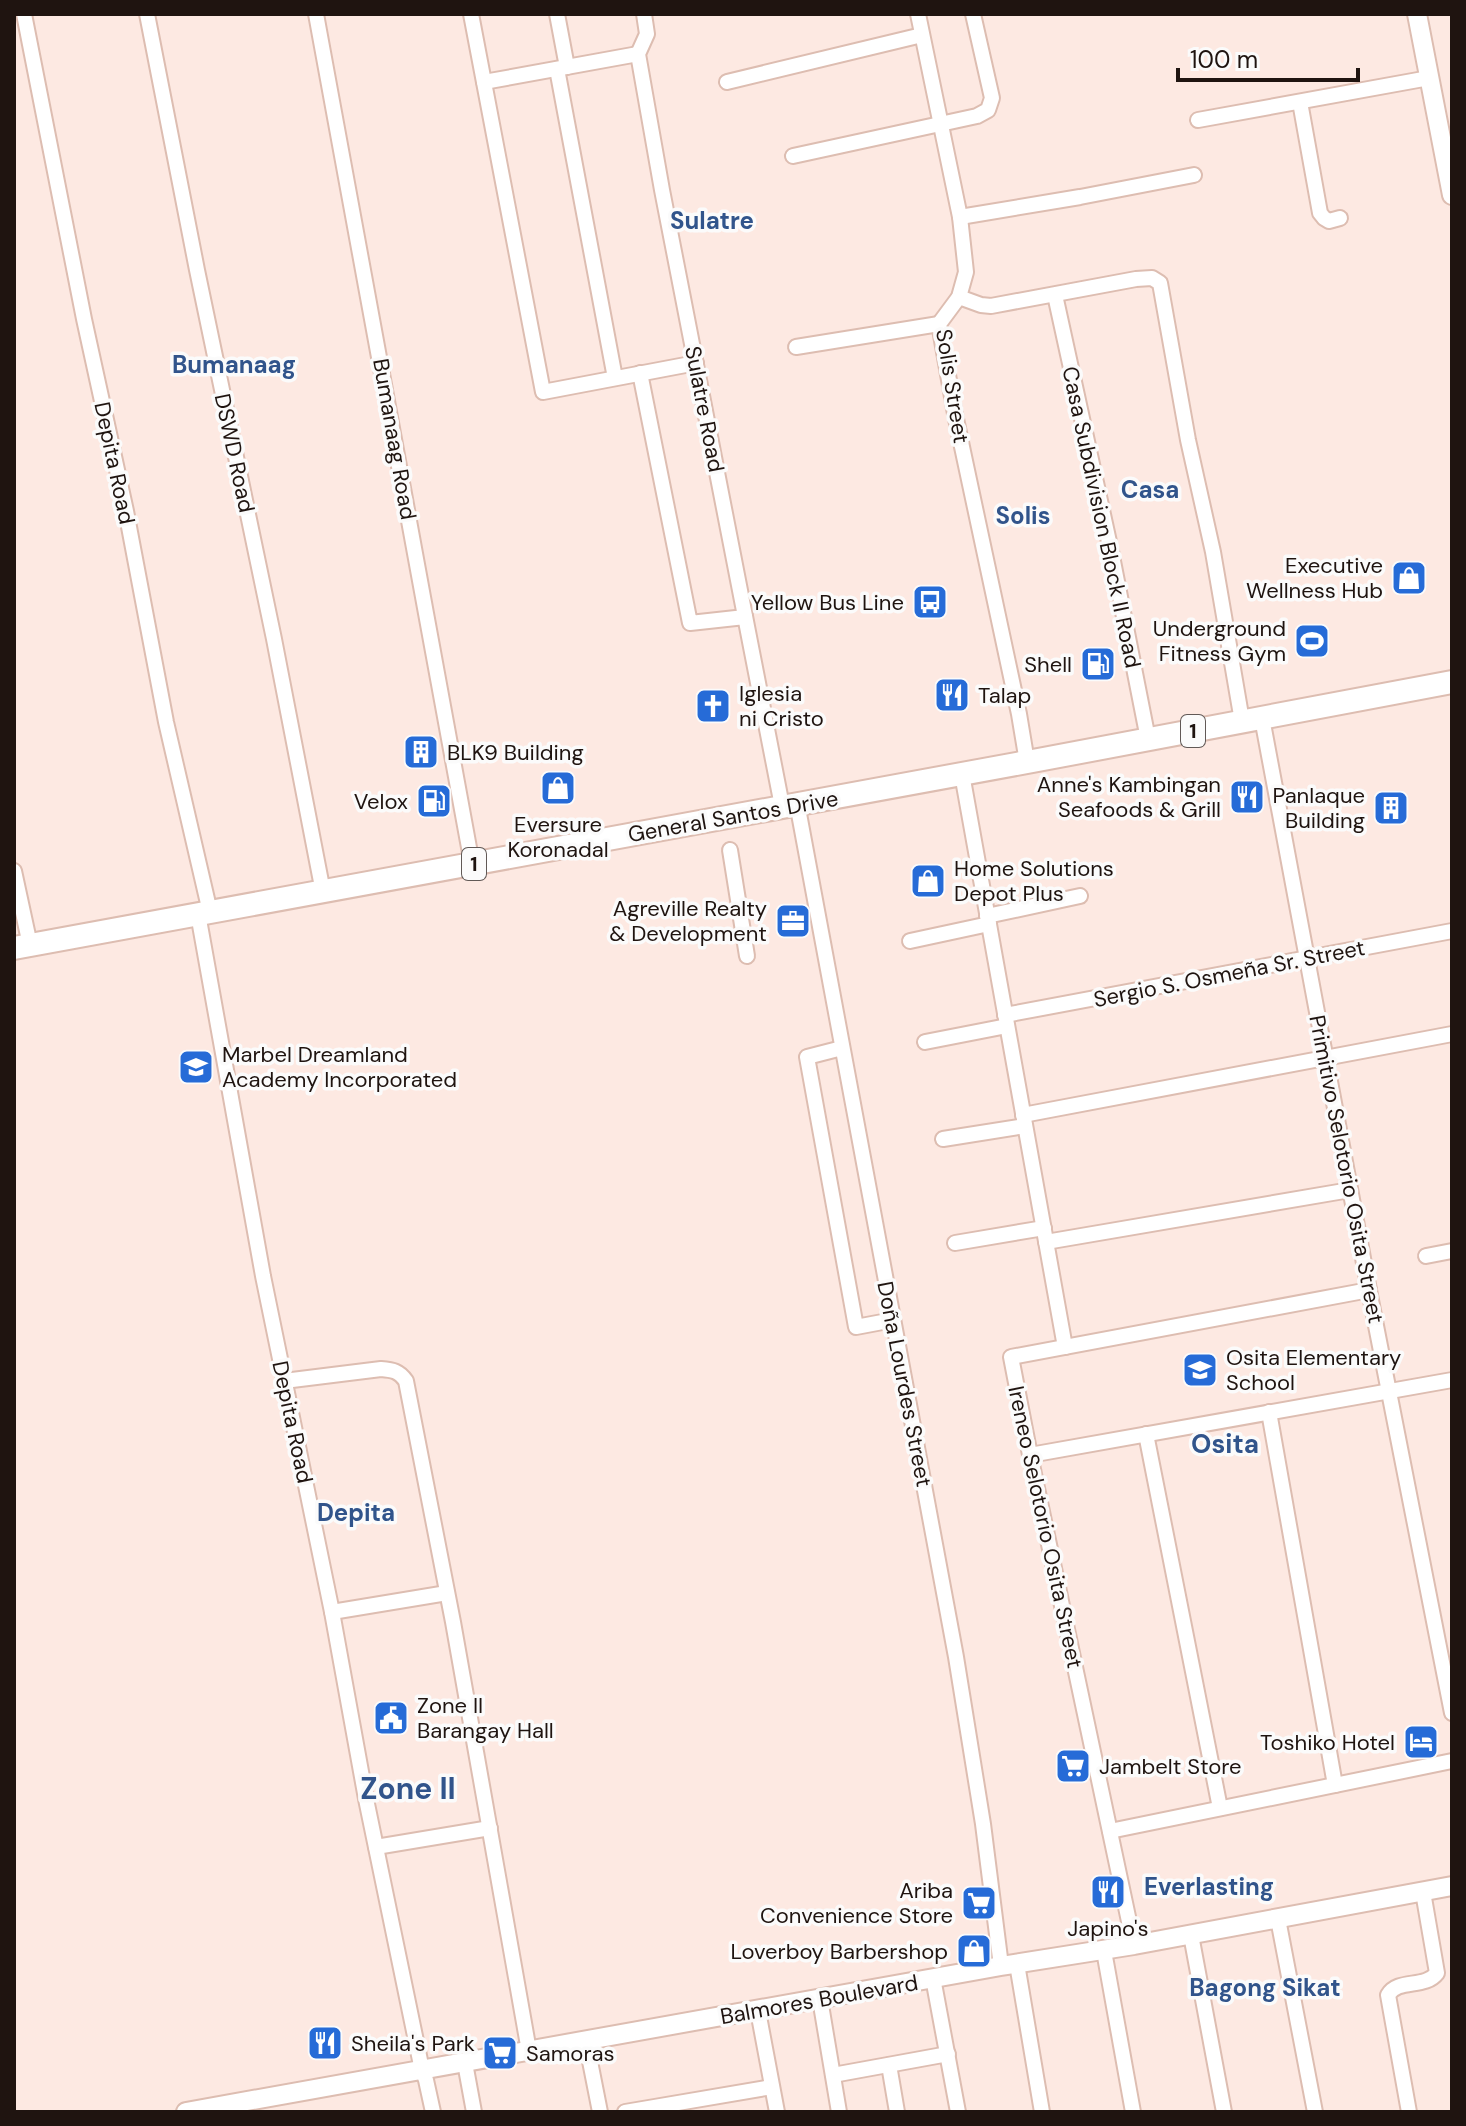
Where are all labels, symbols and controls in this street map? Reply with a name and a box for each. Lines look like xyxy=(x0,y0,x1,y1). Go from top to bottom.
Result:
scale bar xyxy=(1178,32,1358,82)
text: 100 m xyxy=(1190,44,1258,75)
district label: Sulatre xyxy=(670,205,754,236)
street label: Solis Street xyxy=(929,327,976,445)
street label: Sulatre Road xyxy=(678,344,731,475)
district label: Bumanaag xyxy=(172,349,296,380)
street label: Bumanaag Road xyxy=(366,356,423,522)
street label: Casa Subdivision Block II Road xyxy=(1055,364,1148,671)
street label: DSWD Road xyxy=(208,391,261,515)
street label: Depita Road xyxy=(87,399,142,527)
district label: Casa xyxy=(1121,474,1179,505)
district label: Solis xyxy=(996,500,1050,531)
place label: Executive Wellness Hub xyxy=(1246,551,1383,605)
shop icon: Executive Wellness Hub xyxy=(1390,559,1428,597)
bus stop icon: Yellow Bus Line xyxy=(911,583,949,621)
place label: Yellow Bus Line xyxy=(751,588,904,617)
place label: Underground Fitness Gym xyxy=(1153,614,1286,668)
sports icon: Underground Fitness Gym xyxy=(1293,622,1331,660)
fuel station icon: Shell xyxy=(1079,645,1117,683)
place label: Shell xyxy=(1024,650,1072,679)
restaurant icon: Talap xyxy=(933,676,971,714)
place label: Iglesia ni Cristo xyxy=(739,679,824,733)
place label: Talap xyxy=(978,681,1031,710)
church icon: Iglesia ni Cristo xyxy=(694,687,732,725)
road number: 1 xyxy=(1181,715,1205,747)
building icon: BLK9 Building xyxy=(402,733,440,771)
place label: BLK9 Building xyxy=(447,738,584,767)
shop icon: Eversure Koronadal xyxy=(539,769,577,807)
place label: Anne's Kambingan Seafoods & Grill xyxy=(1037,770,1221,824)
restaurant icon: Anne's Kambingan Seafoods & Grill xyxy=(1228,778,1266,816)
place label: Panlaque Building xyxy=(1272,781,1365,835)
fuel station icon: Velox xyxy=(415,782,453,820)
street label: General Santos Drive xyxy=(626,784,840,849)
place label: Velox xyxy=(354,787,408,816)
building icon: Panlaque Building xyxy=(1372,789,1410,827)
place label: Eversure Koronadal xyxy=(507,810,609,864)
road number: 1 xyxy=(462,848,486,880)
place label: Home Solutions Depot Plus xyxy=(954,854,1114,908)
shop icon: Home Solutions Depot Plus xyxy=(909,862,947,900)
place label: Agreville Realty & Development xyxy=(609,894,767,948)
office icon: Agreville Realty & Development xyxy=(774,902,812,940)
street label: Sergio S. Osmeña Sr. Street xyxy=(1091,933,1367,1014)
street label: Primitivo Selotorio Osita Street xyxy=(1302,1012,1391,1326)
place label: Marbel Dreamland Academy Incorporated xyxy=(222,1040,457,1094)
school or university icon: Marbel Dreamland Academy Incorporated xyxy=(177,1048,215,1086)
street label: Doña Lourdes Street xyxy=(870,1279,939,1489)
place label: Osita Elementary School xyxy=(1226,1343,1401,1397)
school or university icon: Osita Elementary School xyxy=(1181,1351,1219,1389)
street label: Depita Road xyxy=(265,1358,320,1486)
street label: Ireneo Selotorio Osita Street xyxy=(1001,1383,1090,1671)
district label: Osita xyxy=(1191,1427,1259,1461)
district label: Depita xyxy=(317,1497,395,1528)
place label: Zone II Barangay Hall xyxy=(417,1691,554,1745)
public building icon: Zone II Barangay Hall xyxy=(372,1699,410,1737)
hotel icon: Toshiko Hotel xyxy=(1402,1723,1440,1761)
place label: Toshiko Hotel xyxy=(1260,1728,1395,1757)
supermarket icon: Jambelt Store xyxy=(1054,1747,1092,1785)
place label: Jambelt Store xyxy=(1099,1752,1242,1781)
district label: Zone II xyxy=(360,1769,456,1808)
district label: Everlasting xyxy=(1144,1871,1274,1902)
restaurant icon: Japino's xyxy=(1089,1873,1127,1911)
place label: Ariba Convenience Store xyxy=(760,1876,953,1930)
supermarket icon: Ariba Convenience Store xyxy=(960,1884,998,1922)
place label: Japino's xyxy=(1067,1914,1149,1943)
shop icon: Loverboy Barbershop xyxy=(955,1932,993,1970)
place label: Loverboy Barbershop xyxy=(730,1937,948,1966)
street label: Balmores Boulevard xyxy=(718,1968,920,2031)
district label: Bagong Sikat xyxy=(1189,1972,1341,2003)
restaurant icon: Sheila's Park xyxy=(306,2024,344,2062)
place label: Sheila's Park xyxy=(351,2029,475,2058)
supermarket icon: Samoras xyxy=(481,2034,519,2072)
place label: Samoras xyxy=(526,2039,615,2068)

